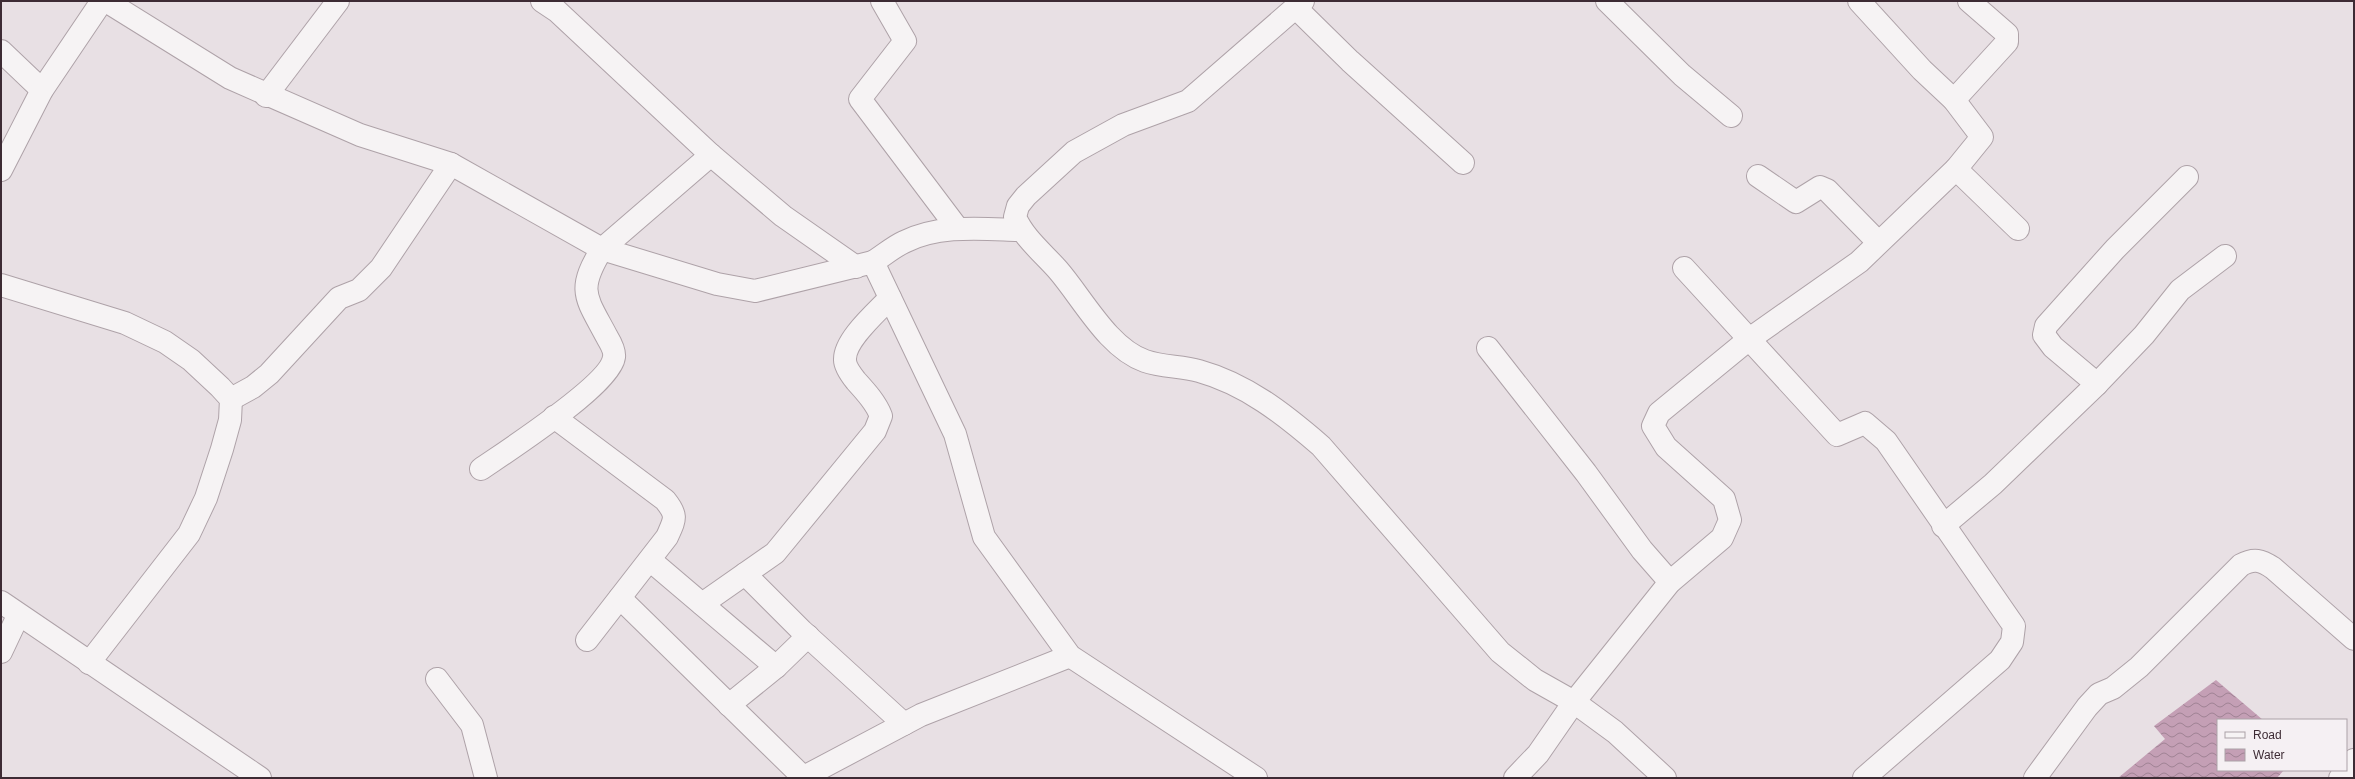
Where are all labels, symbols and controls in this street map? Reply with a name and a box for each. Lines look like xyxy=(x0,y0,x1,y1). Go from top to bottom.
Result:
legend xyxy=(2217,719,2347,771)
text: Road xyxy=(2253,728,2282,742)
text: Water xyxy=(2253,748,2285,762)

